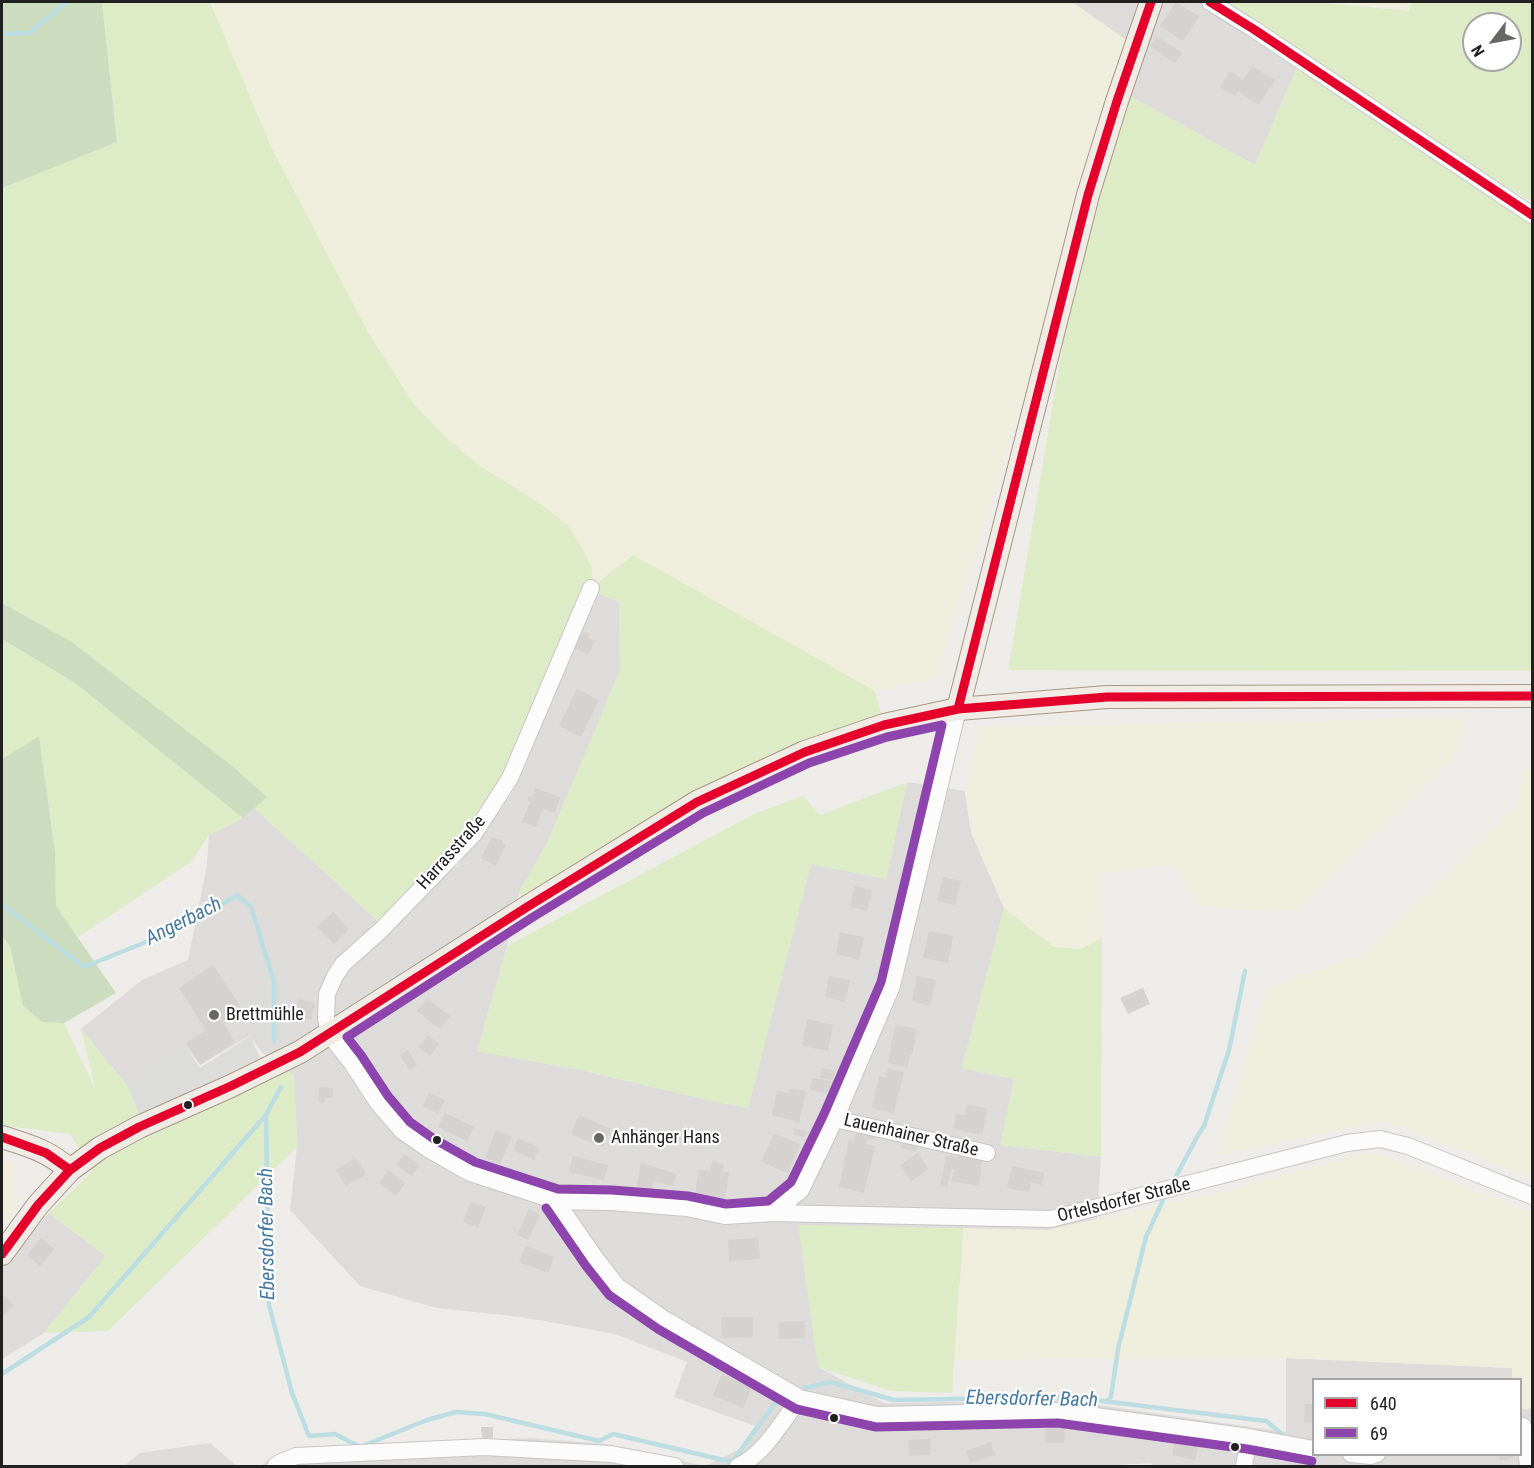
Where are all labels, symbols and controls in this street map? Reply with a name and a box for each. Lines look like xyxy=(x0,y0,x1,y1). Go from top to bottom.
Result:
north arrow xyxy=(1462,12,1522,72)
text: N xyxy=(1467,42,1489,60)
street label: Harrasstraße xyxy=(413,811,491,895)
water label: Angerbach xyxy=(142,893,226,951)
place label: Brettmühle xyxy=(226,1004,304,1026)
marker: Brettmühle xyxy=(207,1008,221,1022)
unlabelled marker xyxy=(182,1099,194,1111)
street label: Lauenhainer Straße xyxy=(842,1110,980,1162)
place label: Anhänger Hans xyxy=(611,1127,720,1149)
marker: Anhänger Hans xyxy=(592,1131,606,1145)
unlabelled marker xyxy=(431,1134,443,1146)
water label: Ebersdorfer Bach xyxy=(255,1168,281,1300)
street label: Ortelsdorfer Straße xyxy=(1055,1174,1193,1228)
legend xyxy=(1312,1378,1522,1456)
water label: Ebersdorfer Bach xyxy=(966,1387,1098,1413)
text: 640 xyxy=(1370,1393,1397,1414)
unlabelled marker xyxy=(828,1412,840,1424)
text: 69 xyxy=(1370,1423,1388,1444)
unlabelled marker xyxy=(1229,1441,1241,1453)

